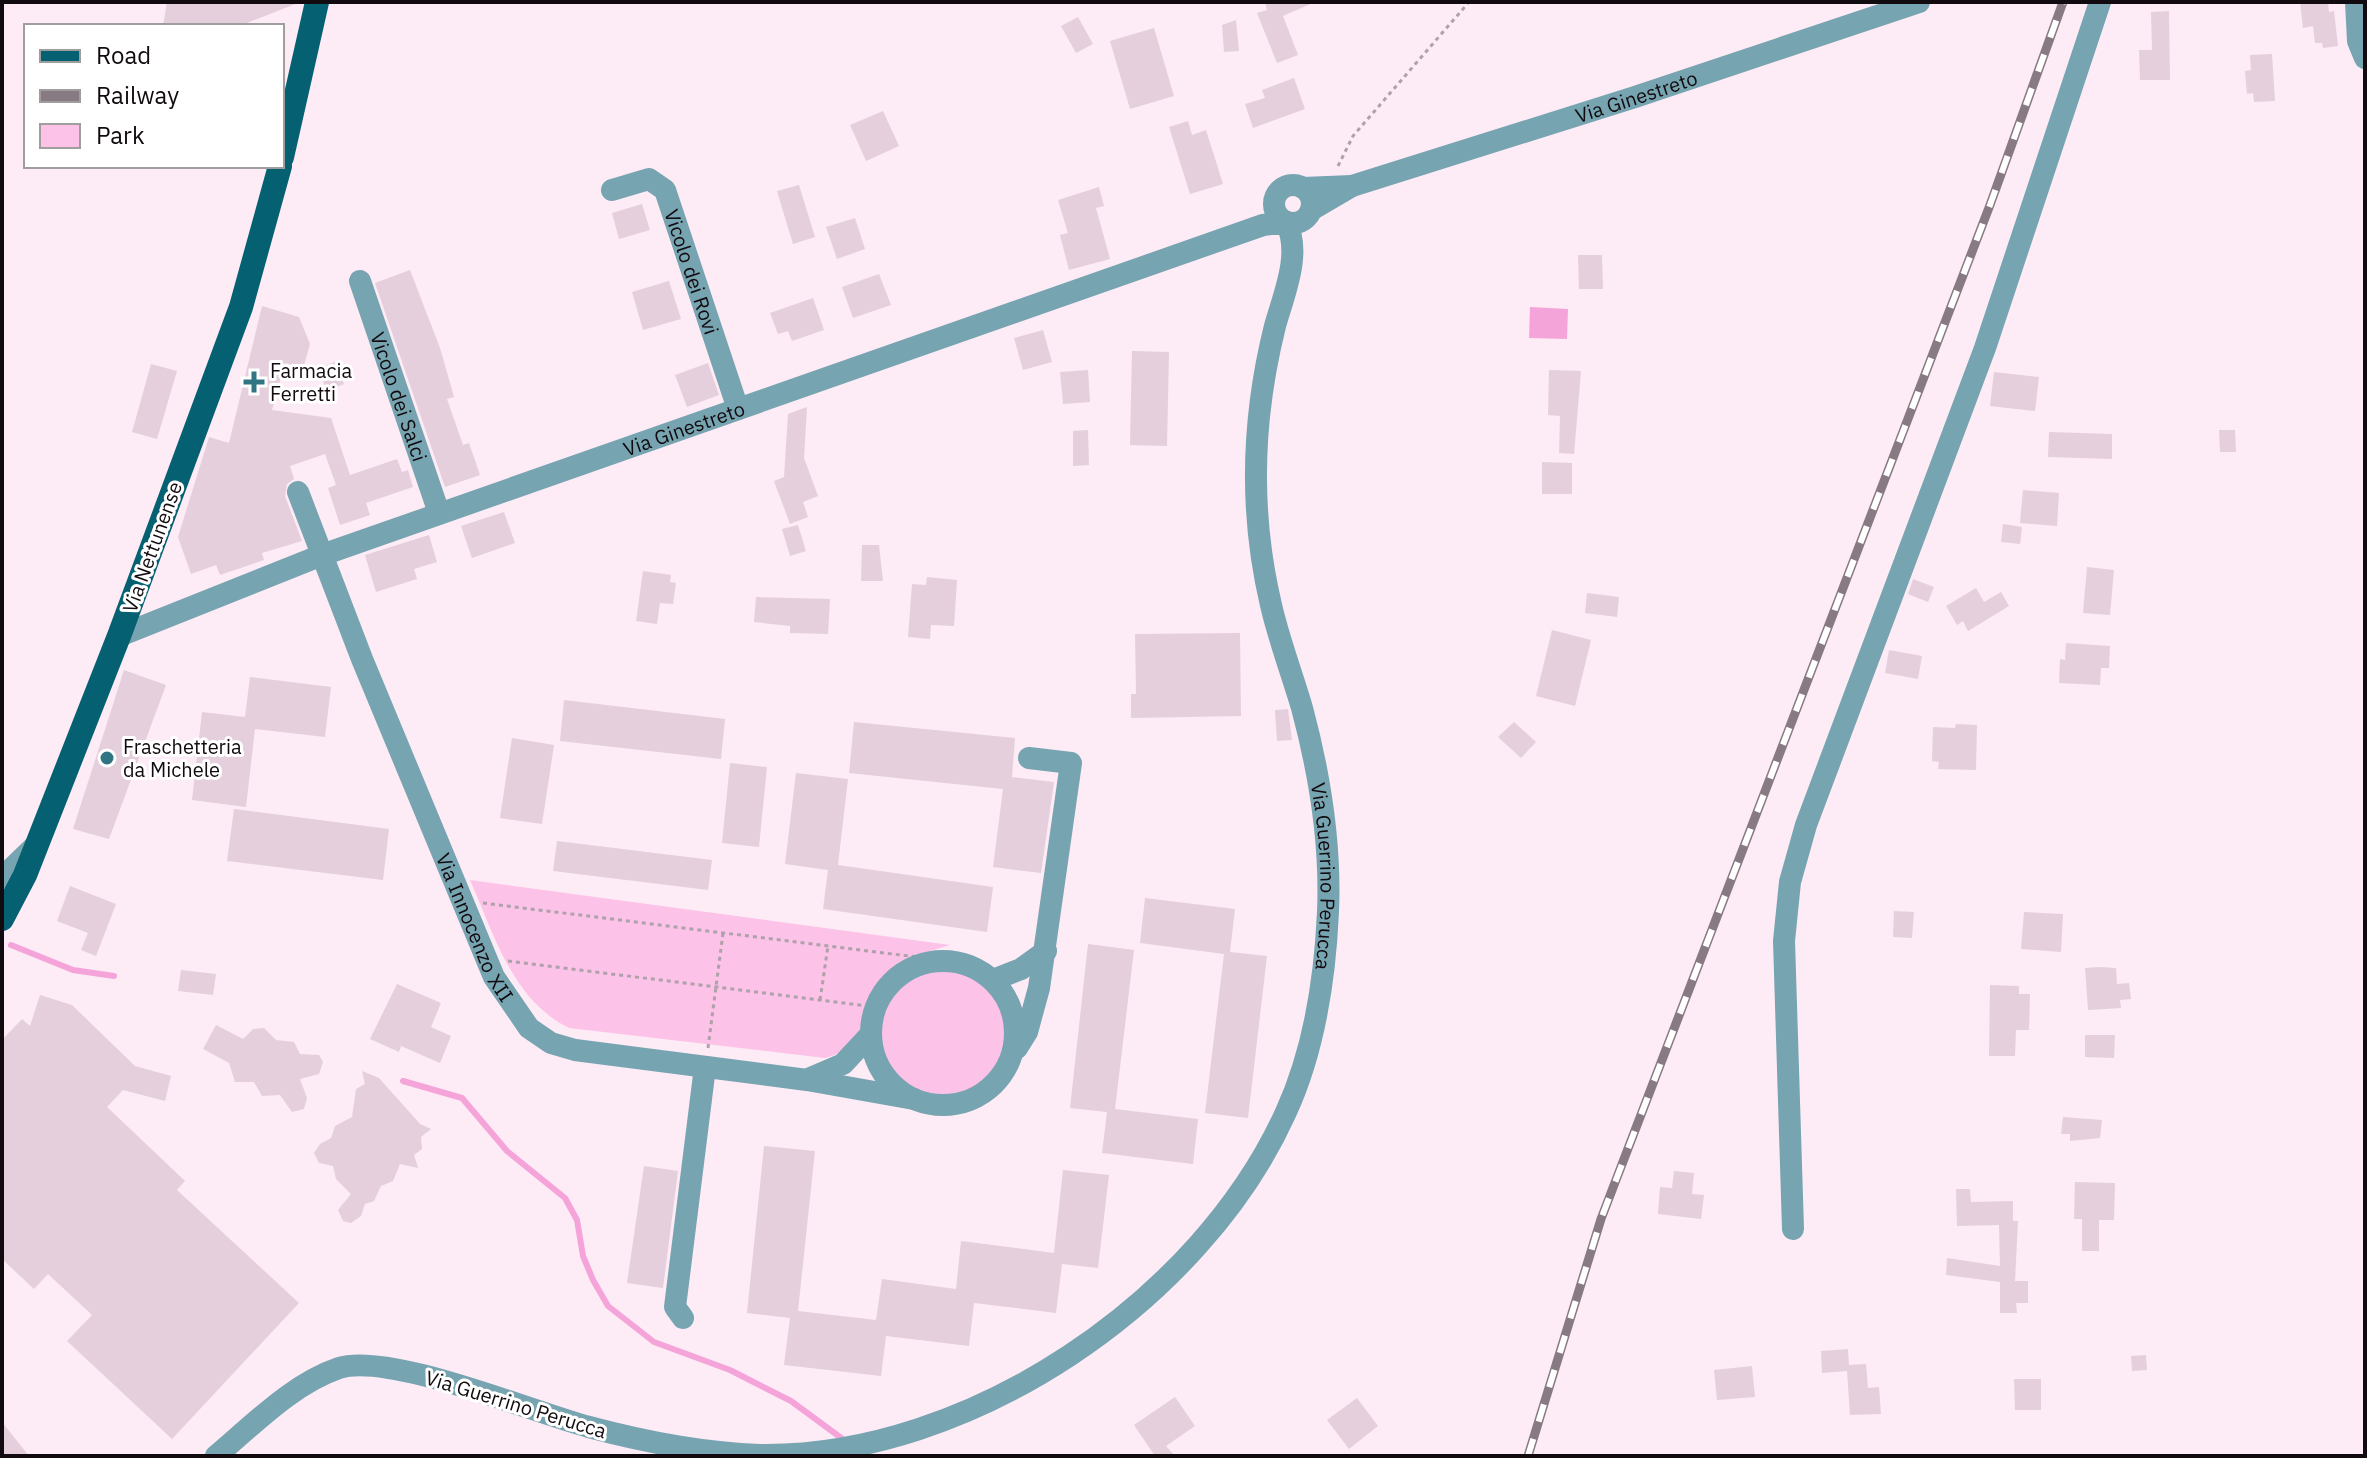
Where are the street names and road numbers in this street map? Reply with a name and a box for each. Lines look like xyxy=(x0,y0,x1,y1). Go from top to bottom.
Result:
street label: Via Ginestreto xyxy=(1572,64,1701,129)
street label: Vicolo dei Rovi xyxy=(659,205,726,338)
street label: Vicolo dei Salci xyxy=(365,328,434,465)
street label: Via Ginestreto xyxy=(619,394,748,462)
street label: Via Nettunense xyxy=(116,478,188,616)
street label: Via Guerrino Perucca xyxy=(1305,780,1342,972)
street label: Via Innocenzo XII xyxy=(430,849,520,1007)
street label: Via Guerrino Perucca xyxy=(422,1364,610,1444)

